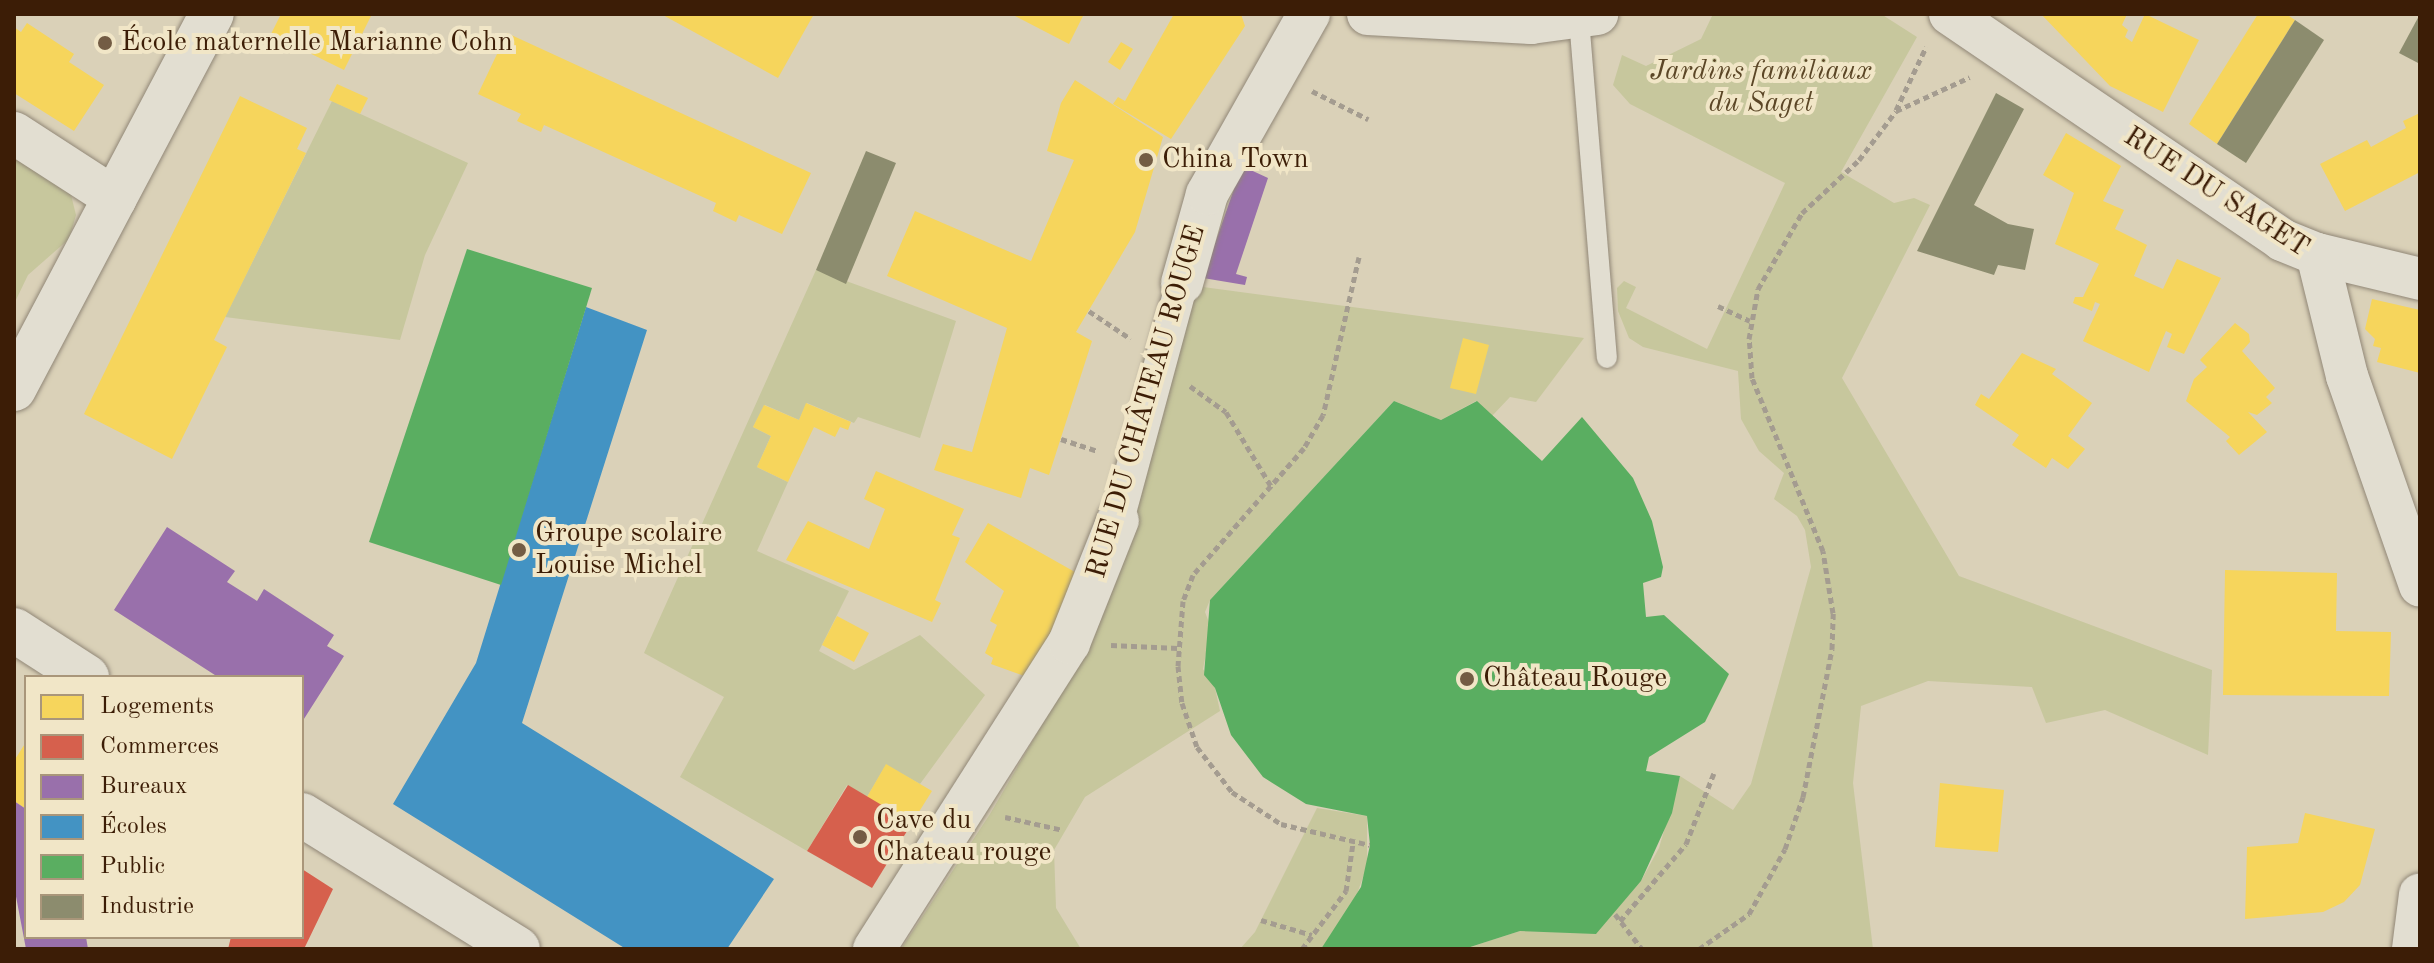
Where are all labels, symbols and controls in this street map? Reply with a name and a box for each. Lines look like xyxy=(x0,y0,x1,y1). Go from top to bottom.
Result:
place label: École maternelle Marianne Cohn xyxy=(121,26,513,60)
marker: École maternelle Marianne Cohn xyxy=(96,34,114,52)
park label: Jardins familiaux du Saget xyxy=(1650,55,1872,121)
street label: RUE DU SAGET xyxy=(2117,120,2315,266)
place label: China Town xyxy=(1162,143,1309,177)
marker: China Town xyxy=(1137,151,1155,169)
street label: RUE DU CHÂTEAU ROUGE xyxy=(1080,222,1214,582)
place label: Groupe scolaire Louise Michel xyxy=(535,517,722,583)
marker: Groupe scolaire Louise Michel xyxy=(510,541,528,559)
place label: Château Rouge xyxy=(1483,662,1667,696)
marker: Château Rouge xyxy=(1458,670,1476,688)
legend xyxy=(24,675,304,939)
text: Logements xyxy=(100,695,214,719)
text: Commerces xyxy=(100,735,219,759)
text: Bureaux xyxy=(100,775,187,799)
place label: Cave du Chateau rouge xyxy=(876,804,1051,870)
text: Écoles xyxy=(100,815,167,839)
marker: Cave du Chateau rouge xyxy=(851,828,869,846)
text: Public xyxy=(100,855,165,879)
text: Industrie xyxy=(100,895,194,919)

